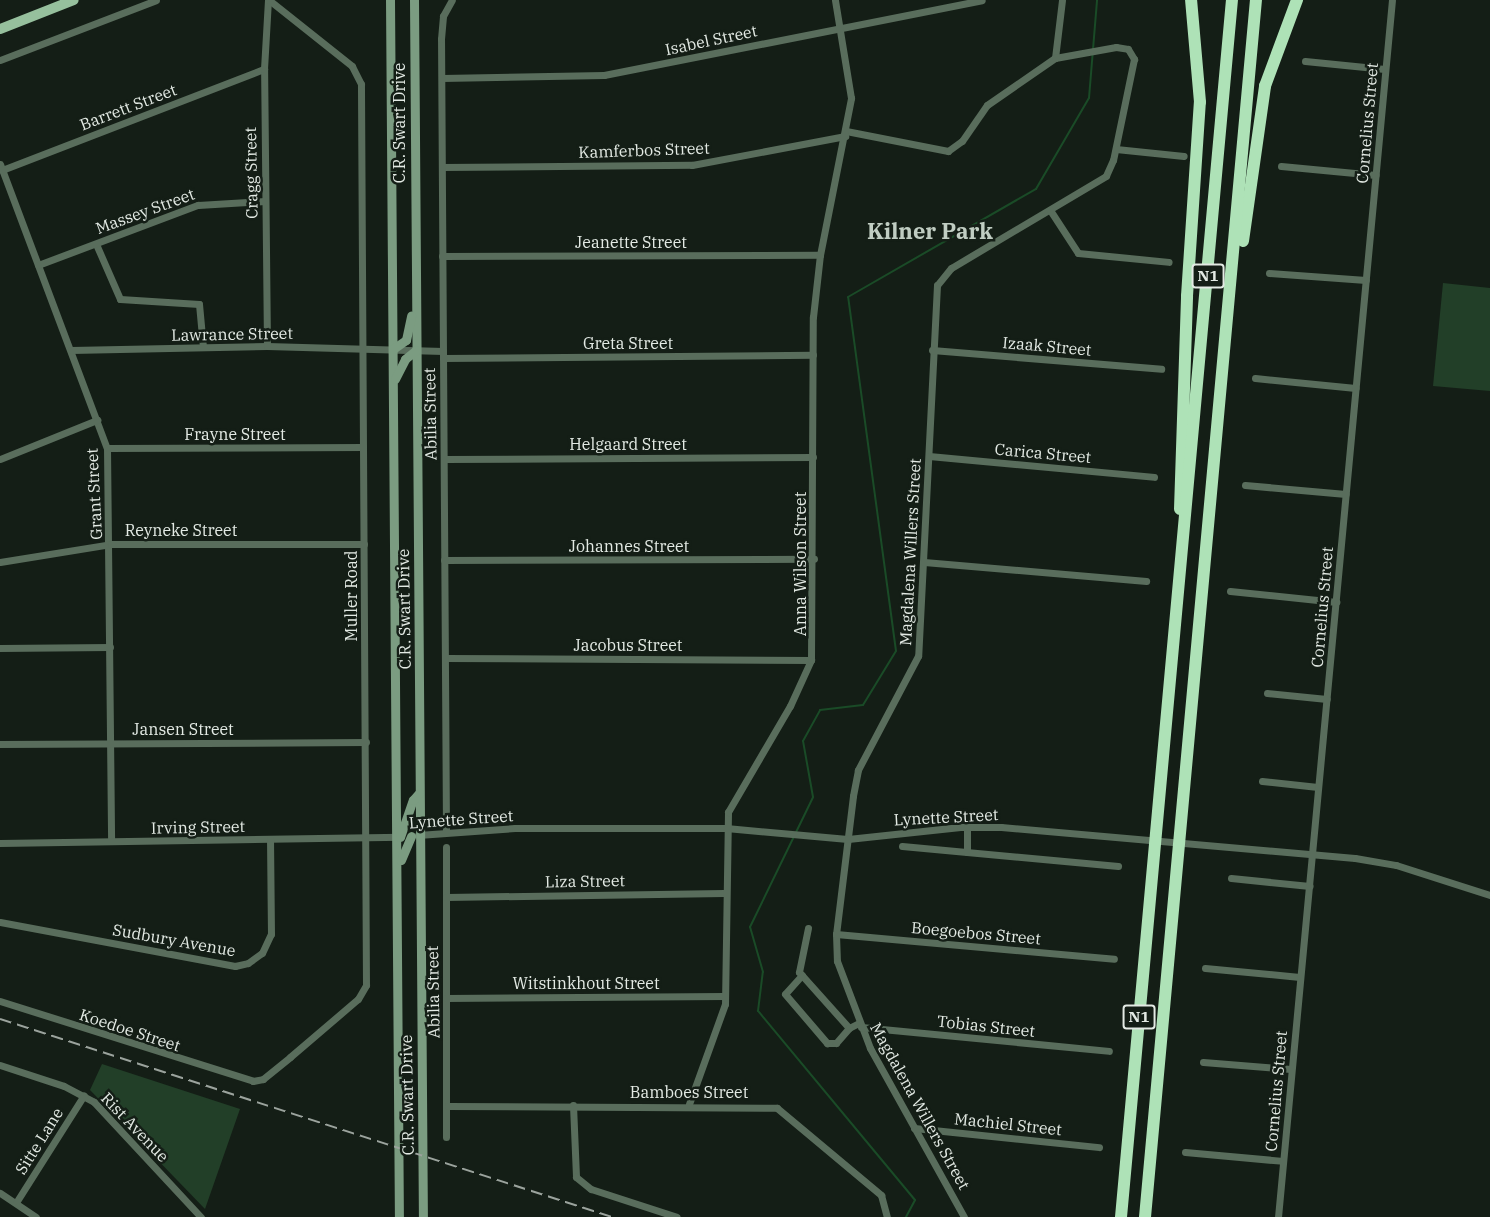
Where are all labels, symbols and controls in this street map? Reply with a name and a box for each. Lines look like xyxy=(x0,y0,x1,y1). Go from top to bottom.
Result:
street label: Isabel Street xyxy=(663,21,759,59)
street label: Cornelius Street xyxy=(1352,62,1382,184)
street label: C.R. Swart Drive xyxy=(389,63,409,183)
street label: Barrett Street xyxy=(77,80,179,134)
street label: Cragg Street xyxy=(241,127,261,219)
street label: Kamferbos Street xyxy=(578,138,710,162)
street label: Massey Street xyxy=(93,184,197,238)
district label: Kilner Park xyxy=(867,218,993,244)
street label: Jeanette Street xyxy=(575,232,687,252)
road number: N1 xyxy=(1192,264,1224,288)
street label: Lawrance Street xyxy=(171,323,293,345)
street label: Greta Street xyxy=(583,333,673,353)
street label: Izaak Street xyxy=(1002,333,1092,359)
street label: Abilia Street xyxy=(420,367,440,461)
street label: Frayne Street xyxy=(184,424,286,444)
street label: Helgaard Street xyxy=(569,434,687,454)
street label: Carica Street xyxy=(994,439,1092,467)
street label: Grant Street xyxy=(82,448,106,540)
street label: Magdalena Willers Street xyxy=(896,458,924,646)
street label: Anna Wilson Street xyxy=(790,492,810,636)
street label: Reyneke Street xyxy=(125,520,237,540)
street label: Johannes Street xyxy=(569,536,689,556)
street label: Cornelius Street xyxy=(1307,546,1337,668)
street label: C.R. Swart Drive xyxy=(393,549,415,669)
street label: Muller Road xyxy=(341,551,361,641)
street label: Jacobus Street xyxy=(573,635,683,655)
street label: Jansen Street xyxy=(132,719,234,739)
street label: Lynette Street xyxy=(893,805,999,829)
street label: Lynette Street xyxy=(408,806,514,832)
street label: Irving Street xyxy=(151,817,245,837)
street label: Liza Street xyxy=(545,871,625,891)
street label: Boegoebos Street xyxy=(910,918,1042,948)
street label: Sudbury Avenue xyxy=(111,920,237,960)
street label: Abilia Street xyxy=(423,945,443,1039)
street label: Witstinkhout Street xyxy=(512,973,660,993)
street label: Koedoe Street xyxy=(77,1005,183,1055)
road number: N1 xyxy=(1122,1005,1156,1029)
street label: Tobias Street xyxy=(936,1011,1036,1041)
street label: Magdalena Willers Street xyxy=(866,1019,974,1193)
street label: Cornelius Street xyxy=(1261,1030,1291,1152)
street label: C.R. Swart Drive xyxy=(396,1035,418,1155)
street label: Bamboes Street xyxy=(630,1082,748,1102)
street label: Rist Avenue xyxy=(97,1088,173,1166)
street label: Sitte Lane xyxy=(11,1104,67,1178)
street label: Machiel Street xyxy=(953,1109,1063,1139)

